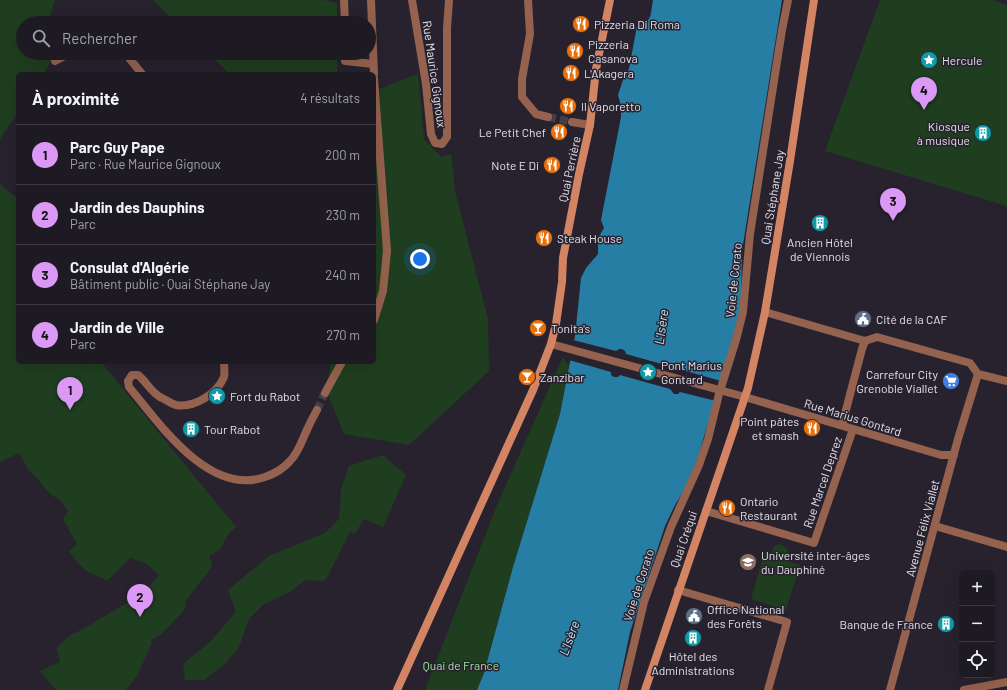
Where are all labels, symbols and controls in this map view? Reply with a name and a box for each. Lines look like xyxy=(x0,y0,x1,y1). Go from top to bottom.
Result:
restaurant icon: Pizzeria Di Roma xyxy=(571,14,591,34)
search box xyxy=(16,16,376,60)
place label: Pizzeria Di Roma xyxy=(594,17,680,31)
street label: Rue Maurice Gignoux xyxy=(421,20,449,129)
icon: search xyxy=(30,27,52,49)
text: Rechercher xyxy=(62,29,138,47)
place label: Pizzeria Casanova xyxy=(588,37,638,65)
restaurant icon: Pizzeria Casanova xyxy=(565,41,585,61)
place icon: Hercule xyxy=(919,50,939,70)
place label: Hercule xyxy=(942,53,982,67)
restaurant icon: L'Akagera xyxy=(561,63,581,83)
place label: L'Akagera xyxy=(584,66,634,80)
pin: 4 xyxy=(911,77,937,110)
text: À proximité xyxy=(32,88,119,108)
text: 4 résultats xyxy=(300,90,360,106)
restaurant icon: Il Vaporetto xyxy=(558,96,578,116)
place label: Il Vaporetto xyxy=(581,99,641,113)
place label: Kiosque à musique xyxy=(917,119,970,147)
restaurant icon: Le Petit Chef xyxy=(549,122,569,142)
building icon: Kiosque à musique xyxy=(973,123,993,143)
place label: Le Petit Chef xyxy=(479,125,546,139)
street label: Quai Perrière xyxy=(555,135,583,203)
text: Parc Guy Pape xyxy=(70,138,165,156)
text: 1 xyxy=(43,147,47,163)
text: 200 m xyxy=(325,147,360,163)
street label: Quai Stéphane Jay xyxy=(758,148,786,245)
restaurant icon: Note E Di xyxy=(542,155,562,175)
text: Parc · Rue Maurice Gignoux xyxy=(70,156,221,172)
place label: Note E Di xyxy=(491,158,539,172)
pin: 3 xyxy=(880,188,906,221)
text: Jardin des Dauphins xyxy=(70,198,204,216)
text: 2 xyxy=(41,207,49,223)
text: 230 m xyxy=(326,207,360,223)
building icon: Ancien Hôtel de Viennois xyxy=(810,213,830,233)
text: Parc xyxy=(70,216,96,232)
restaurant icon: Steak House xyxy=(534,228,554,248)
place label: Steak House xyxy=(557,231,622,245)
place label: Ancien Hôtel de Viennois xyxy=(787,235,853,263)
street label: Voie de Corato xyxy=(722,242,744,318)
your location xyxy=(410,249,430,269)
text: Consulat d'Algérie xyxy=(70,258,189,276)
text: 3 xyxy=(41,267,49,283)
text: 240 m xyxy=(325,267,360,283)
text: Bâtiment public · Quai Stéphane Jay xyxy=(70,276,270,292)
water label: L'Isère xyxy=(651,308,671,346)
public building icon: Cité de la CAF xyxy=(853,309,873,329)
place label: Cité de la CAF xyxy=(876,312,948,326)
text: Jardin de Ville xyxy=(70,318,164,336)
bar icon: Tonita's xyxy=(528,318,548,338)
place label: Tonita's xyxy=(551,321,590,335)
text: 4 xyxy=(41,327,49,343)
text: 270 m xyxy=(326,327,360,343)
text: Parc xyxy=(70,336,96,352)
place label: Pont Marius Gontard xyxy=(661,358,722,386)
place icon: Pont Marius Gontard xyxy=(638,362,658,382)
bar icon: Zanzibar xyxy=(517,367,537,387)
place label: Carrefour City Grenoble Viallet xyxy=(856,367,938,395)
place label: Zanzibar xyxy=(540,370,585,384)
supermarket icon: Carrefour City Grenoble Viallet xyxy=(941,371,961,391)
pin: 1 xyxy=(57,377,83,410)
place icon: Fort du Rabot xyxy=(207,386,227,406)
place label: Fort du Rabot xyxy=(230,389,300,403)
street label: Rue Marius Gontard xyxy=(803,396,903,438)
place label: Point pâtes et smash xyxy=(740,414,799,442)
restaurant icon: Point pâtes et smash xyxy=(802,418,822,438)
building icon: Tour Rabot xyxy=(181,419,201,439)
place label: Tour Rabot xyxy=(204,422,261,436)
street label: Rue Marcel Deprez xyxy=(800,434,844,530)
street label: Avenue Félix Viallet xyxy=(902,478,942,578)
place label: Ontario Restaurant xyxy=(740,494,798,522)
restaurant icon: Ontario Restaurant xyxy=(717,498,737,518)
street label: Quai Créqui xyxy=(667,509,699,569)
street label: Voie de Corato xyxy=(620,547,656,623)
place label: Université inter-âges du Dauphiné xyxy=(761,548,870,576)
school or university icon: Université inter-âges du Dauphiné xyxy=(738,552,758,572)
map controls xyxy=(959,570,995,678)
button: + xyxy=(959,570,995,606)
pin: 2 xyxy=(127,584,153,617)
place label: Office National des Forêts xyxy=(707,602,784,630)
public building icon: Office National des Forêts xyxy=(684,606,704,626)
button: − xyxy=(959,606,995,642)
building icon: Banque de France xyxy=(936,614,956,634)
place label: Banque de France xyxy=(840,617,933,631)
water label: L'Isère xyxy=(555,618,583,657)
building icon: Hôtel des Administrations xyxy=(683,628,703,648)
button: locate xyxy=(959,642,995,678)
place label: Hôtel des Administrations xyxy=(652,649,735,677)
park label: Quai de France xyxy=(423,658,499,672)

